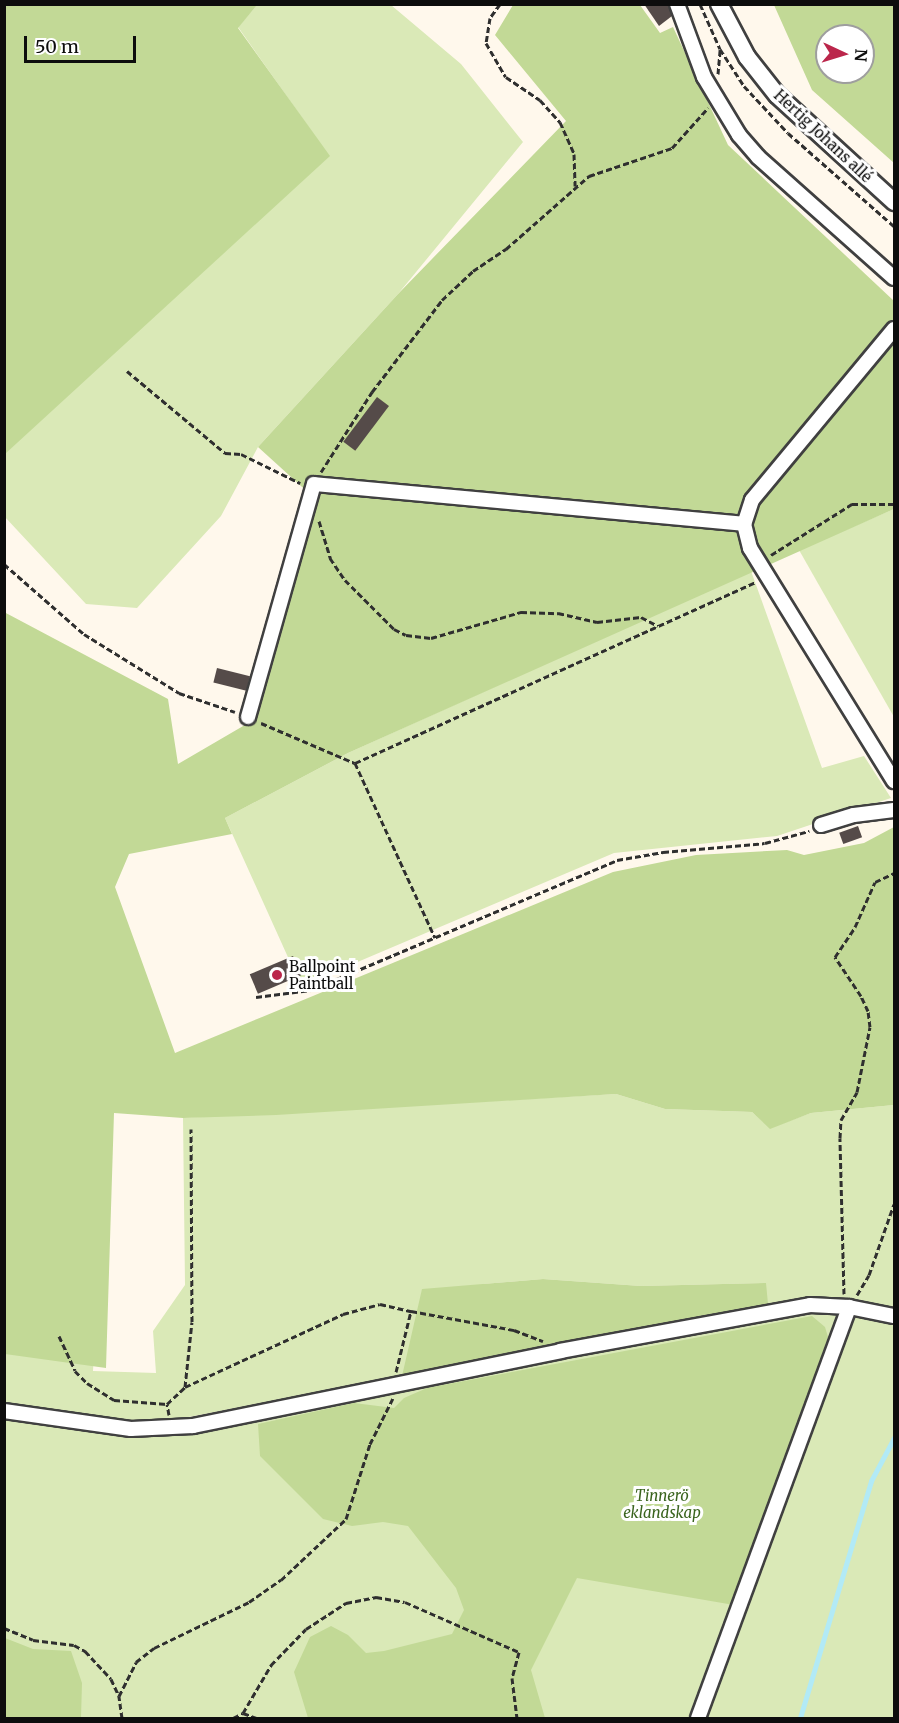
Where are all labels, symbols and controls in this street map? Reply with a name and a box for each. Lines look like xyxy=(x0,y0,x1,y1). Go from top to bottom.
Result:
scale bar xyxy=(27,24,140,62)
north arrow xyxy=(815,24,875,84)
text: 50 m xyxy=(35,35,79,58)
text: N xyxy=(851,48,871,62)
street label: Hertig Johans allé xyxy=(770,86,876,186)
place label: Ballpoint Paintball xyxy=(289,957,355,992)
marker: Ballpoint Paintball xyxy=(270,968,284,982)
park label: Tinnerö eklandskap xyxy=(623,1486,701,1521)

